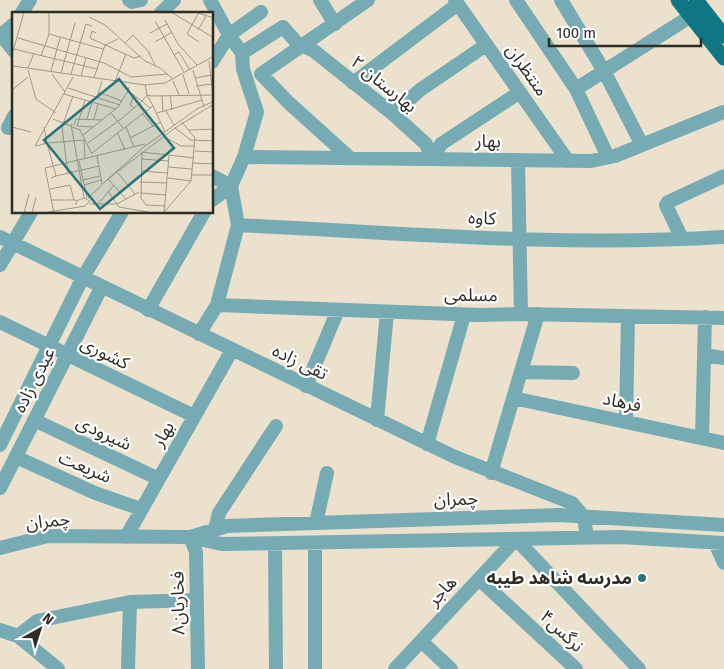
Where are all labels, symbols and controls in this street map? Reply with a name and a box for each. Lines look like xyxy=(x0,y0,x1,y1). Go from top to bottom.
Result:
inset map xyxy=(12,12,214,214)
scale bar xyxy=(549,15,702,47)
text: 100 m xyxy=(556,24,596,42)
street label: منتظران xyxy=(501,40,553,100)
street label: بهارستان ۲ xyxy=(346,51,422,117)
street label: بهار xyxy=(474,130,501,152)
street label: کاوه xyxy=(467,206,497,230)
street label: مسلمی xyxy=(444,284,498,306)
street label: کشوری xyxy=(77,332,133,374)
street label: تقی زاده xyxy=(269,339,331,385)
street label: عیدی زاده xyxy=(8,344,60,416)
street label: فرهاد xyxy=(601,387,643,417)
street label: شیرودی xyxy=(73,411,135,455)
street label: بهار xyxy=(147,417,179,452)
street label: شریعت xyxy=(55,446,115,488)
street label: چمران xyxy=(433,487,479,511)
street label: چمران xyxy=(25,508,71,534)
place label: مدرسه شاهد طیبه xyxy=(487,567,632,589)
street label: فخاریان۸ xyxy=(166,571,190,635)
street label: هاجر xyxy=(422,571,461,611)
marker: مدرسه شاهد طیبه xyxy=(636,572,648,584)
north arrow xyxy=(15,604,65,654)
street label: نرگس۴ xyxy=(536,605,588,657)
text: N xyxy=(39,610,57,629)

